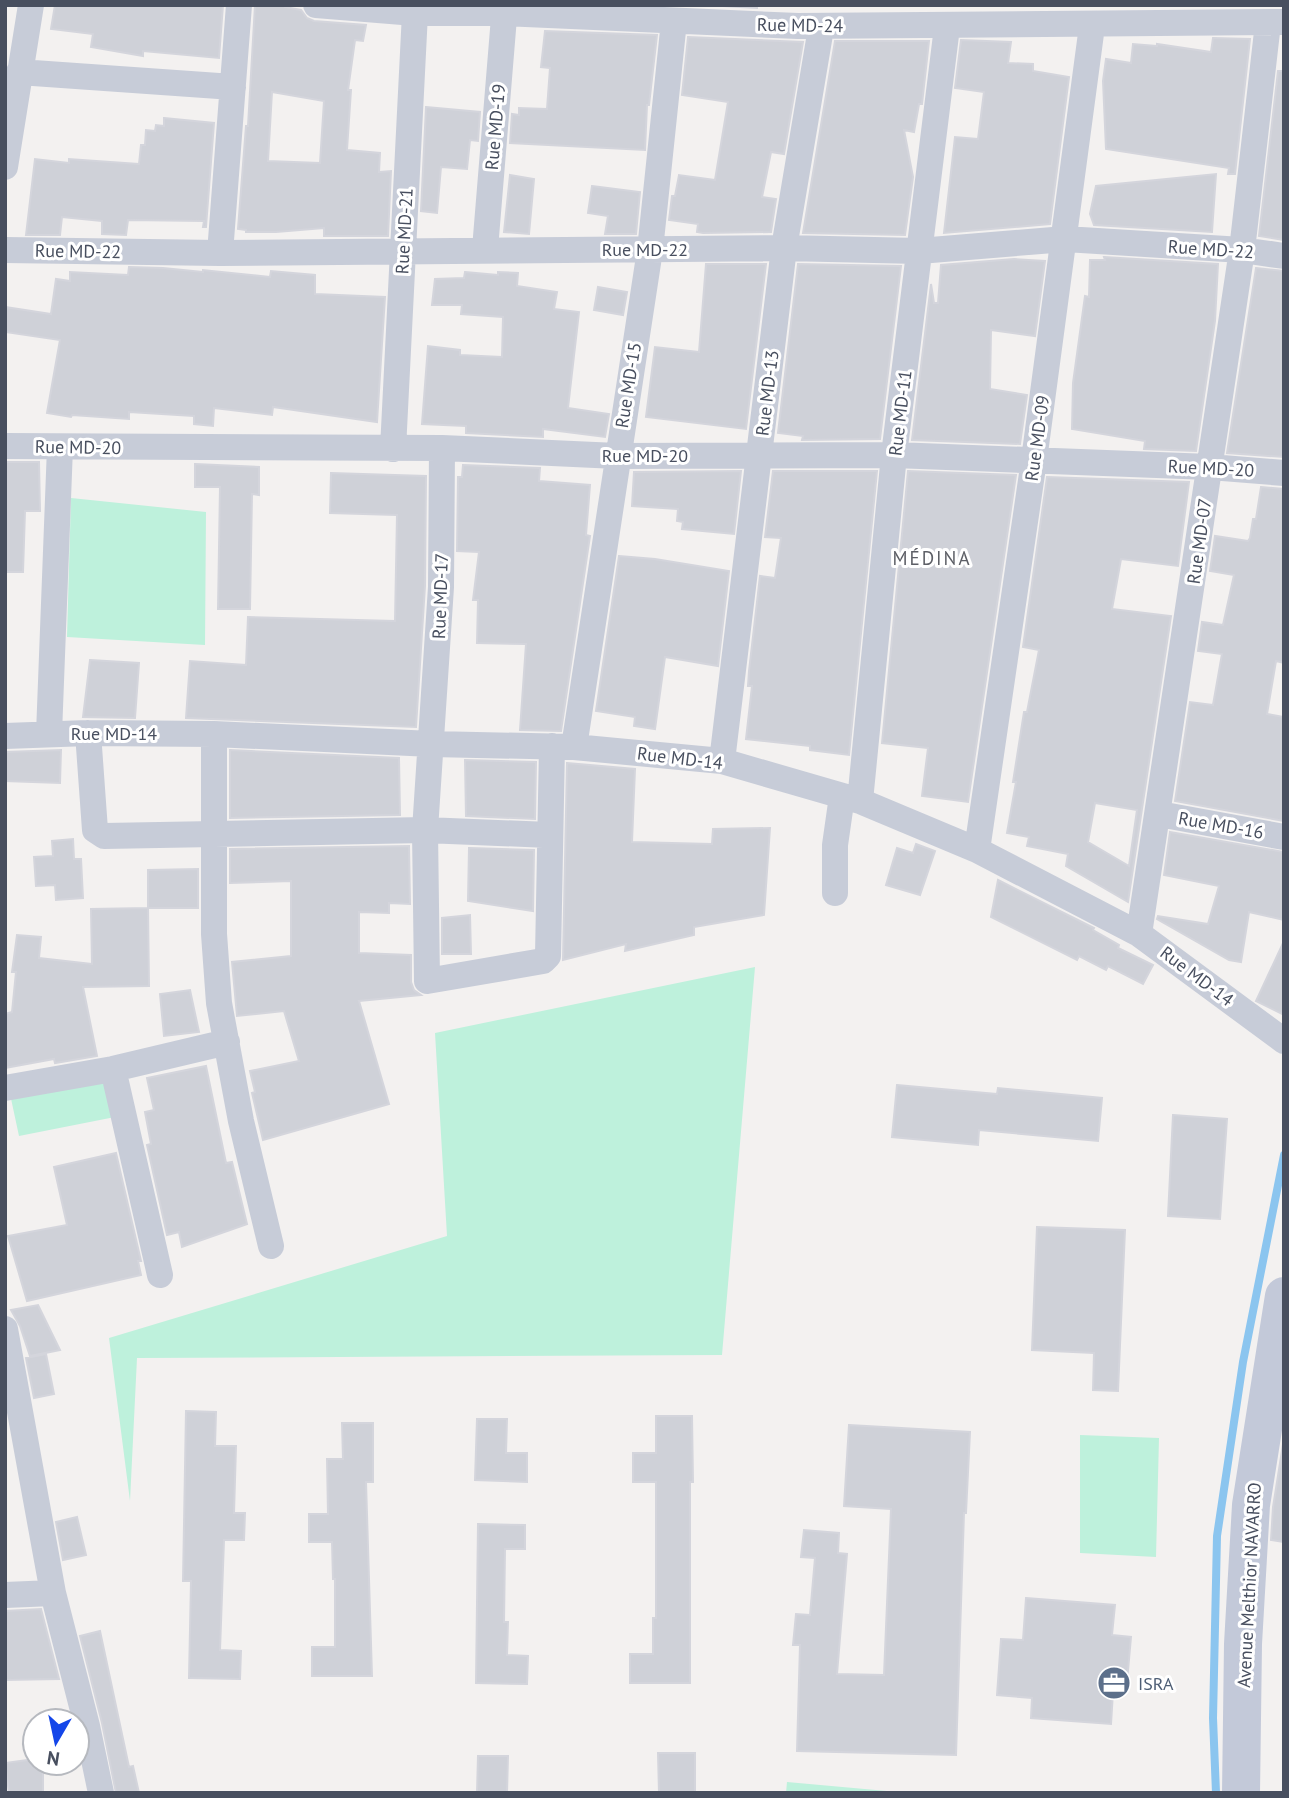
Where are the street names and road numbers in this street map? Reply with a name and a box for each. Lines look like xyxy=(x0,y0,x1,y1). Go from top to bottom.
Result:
street label: Rue MD-24 xyxy=(757,13,844,37)
street label: Rue MD-19 xyxy=(480,83,510,171)
street label: Rue MD-21 xyxy=(390,187,418,275)
street label: Rue MD-22 xyxy=(1167,235,1255,263)
street label: Rue MD-22 xyxy=(602,238,688,261)
street label: Rue MD-22 xyxy=(35,239,121,263)
street label: Rue MD-15 xyxy=(610,341,646,429)
street label: Rue MD-13 xyxy=(750,349,784,437)
street label: Rue MD-11 xyxy=(883,369,917,457)
street label: Rue MD-09 xyxy=(1020,394,1054,482)
street label: Rue MD-20 xyxy=(35,435,122,459)
street label: Rue MD-20 xyxy=(602,444,688,467)
street label: Rue MD-20 xyxy=(1167,454,1255,482)
street label: Rue MD-07 xyxy=(1182,497,1216,585)
street label: Rue MD-17 xyxy=(427,552,453,640)
street label: Rue MD-14 xyxy=(71,722,157,745)
street label: Rue MD-14 xyxy=(636,741,724,775)
street label: Rue MD-16 xyxy=(1177,806,1265,844)
street label: Rue MD-14 xyxy=(1156,941,1239,1011)
street label: Avenue Melthior NAVARRO xyxy=(1232,1482,1266,1688)

